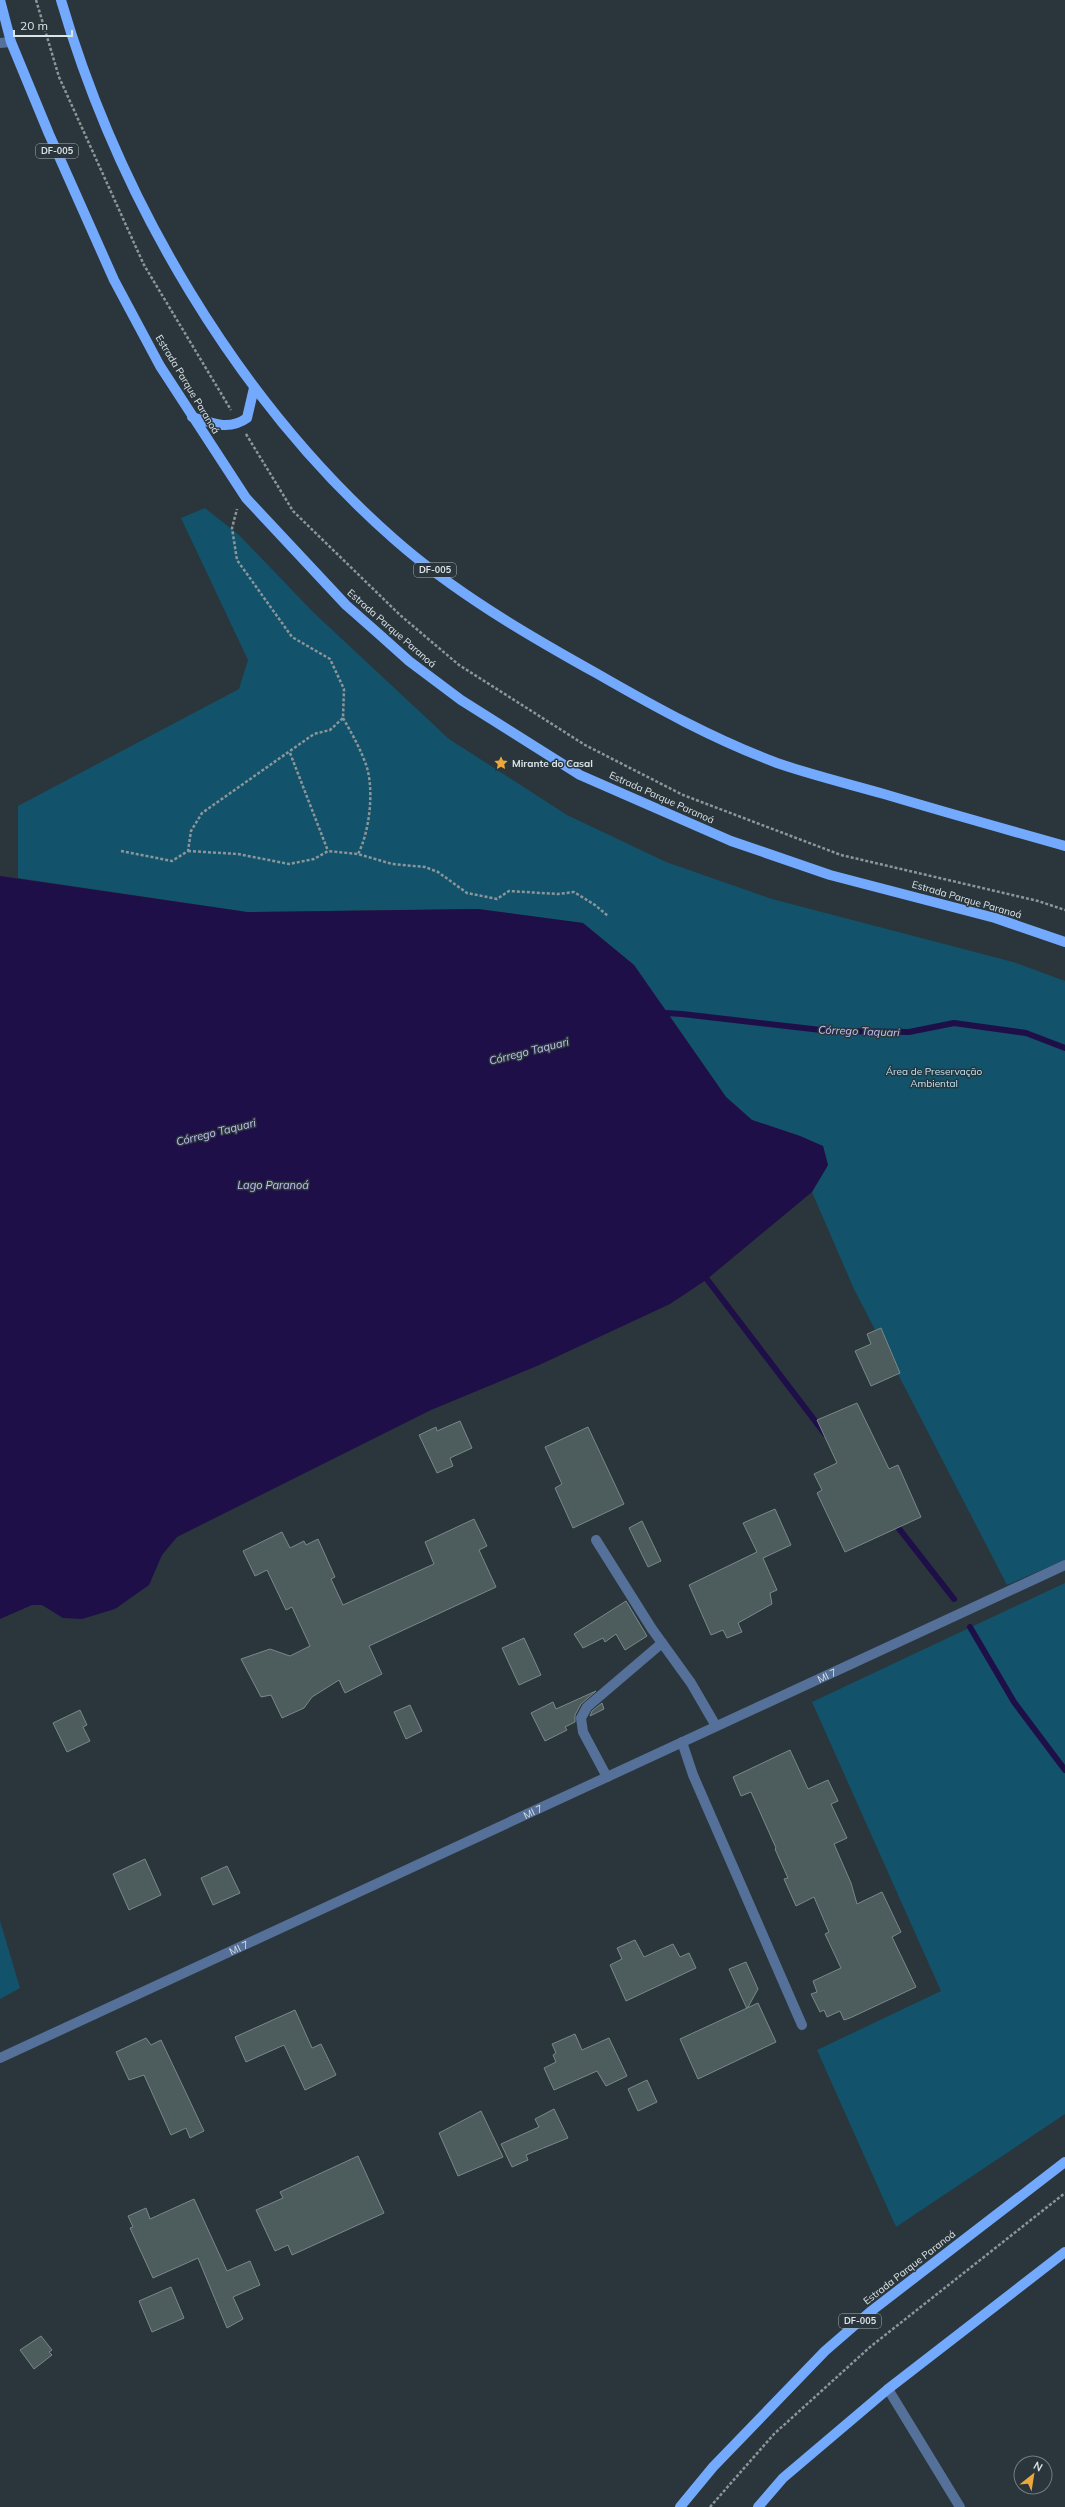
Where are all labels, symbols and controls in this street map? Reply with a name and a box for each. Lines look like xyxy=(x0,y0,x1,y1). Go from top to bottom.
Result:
scale bar xyxy=(14,12,72,38)
text: 20 m xyxy=(20,18,48,33)
road number: DF-005 xyxy=(36,144,78,158)
street label: Estrada Parque Paranoá xyxy=(153,332,222,436)
road number: DF-005 xyxy=(414,563,456,577)
street label: Estrada Parque Paranoá xyxy=(345,586,439,671)
place icon: Mirante do Casal xyxy=(493,755,509,771)
place label: Mirante do Casal xyxy=(512,757,593,770)
street label: Estrada Parque Paranoá xyxy=(607,768,716,826)
street label: Estrada Parque Paranoá xyxy=(911,878,1023,921)
water label: Córrego Taquari xyxy=(818,1023,900,1039)
water label: Córrego Taquari xyxy=(488,1034,571,1068)
park label: Área de Preservação Ambiental xyxy=(886,1065,983,1090)
water label: Córrego Taquari xyxy=(175,1115,258,1149)
water label: Lago Paranoá xyxy=(237,1178,309,1192)
street label: MI 7 xyxy=(815,1666,839,1686)
street label: MI 7 xyxy=(521,1802,545,1822)
street label: MI 7 xyxy=(227,1938,251,1958)
street label: Estrada Parque Paranoá xyxy=(861,2227,958,2307)
road number: DF-005 xyxy=(839,2314,881,2328)
north arrow xyxy=(1013,2455,1053,2495)
text: N xyxy=(1031,2458,1045,2474)

